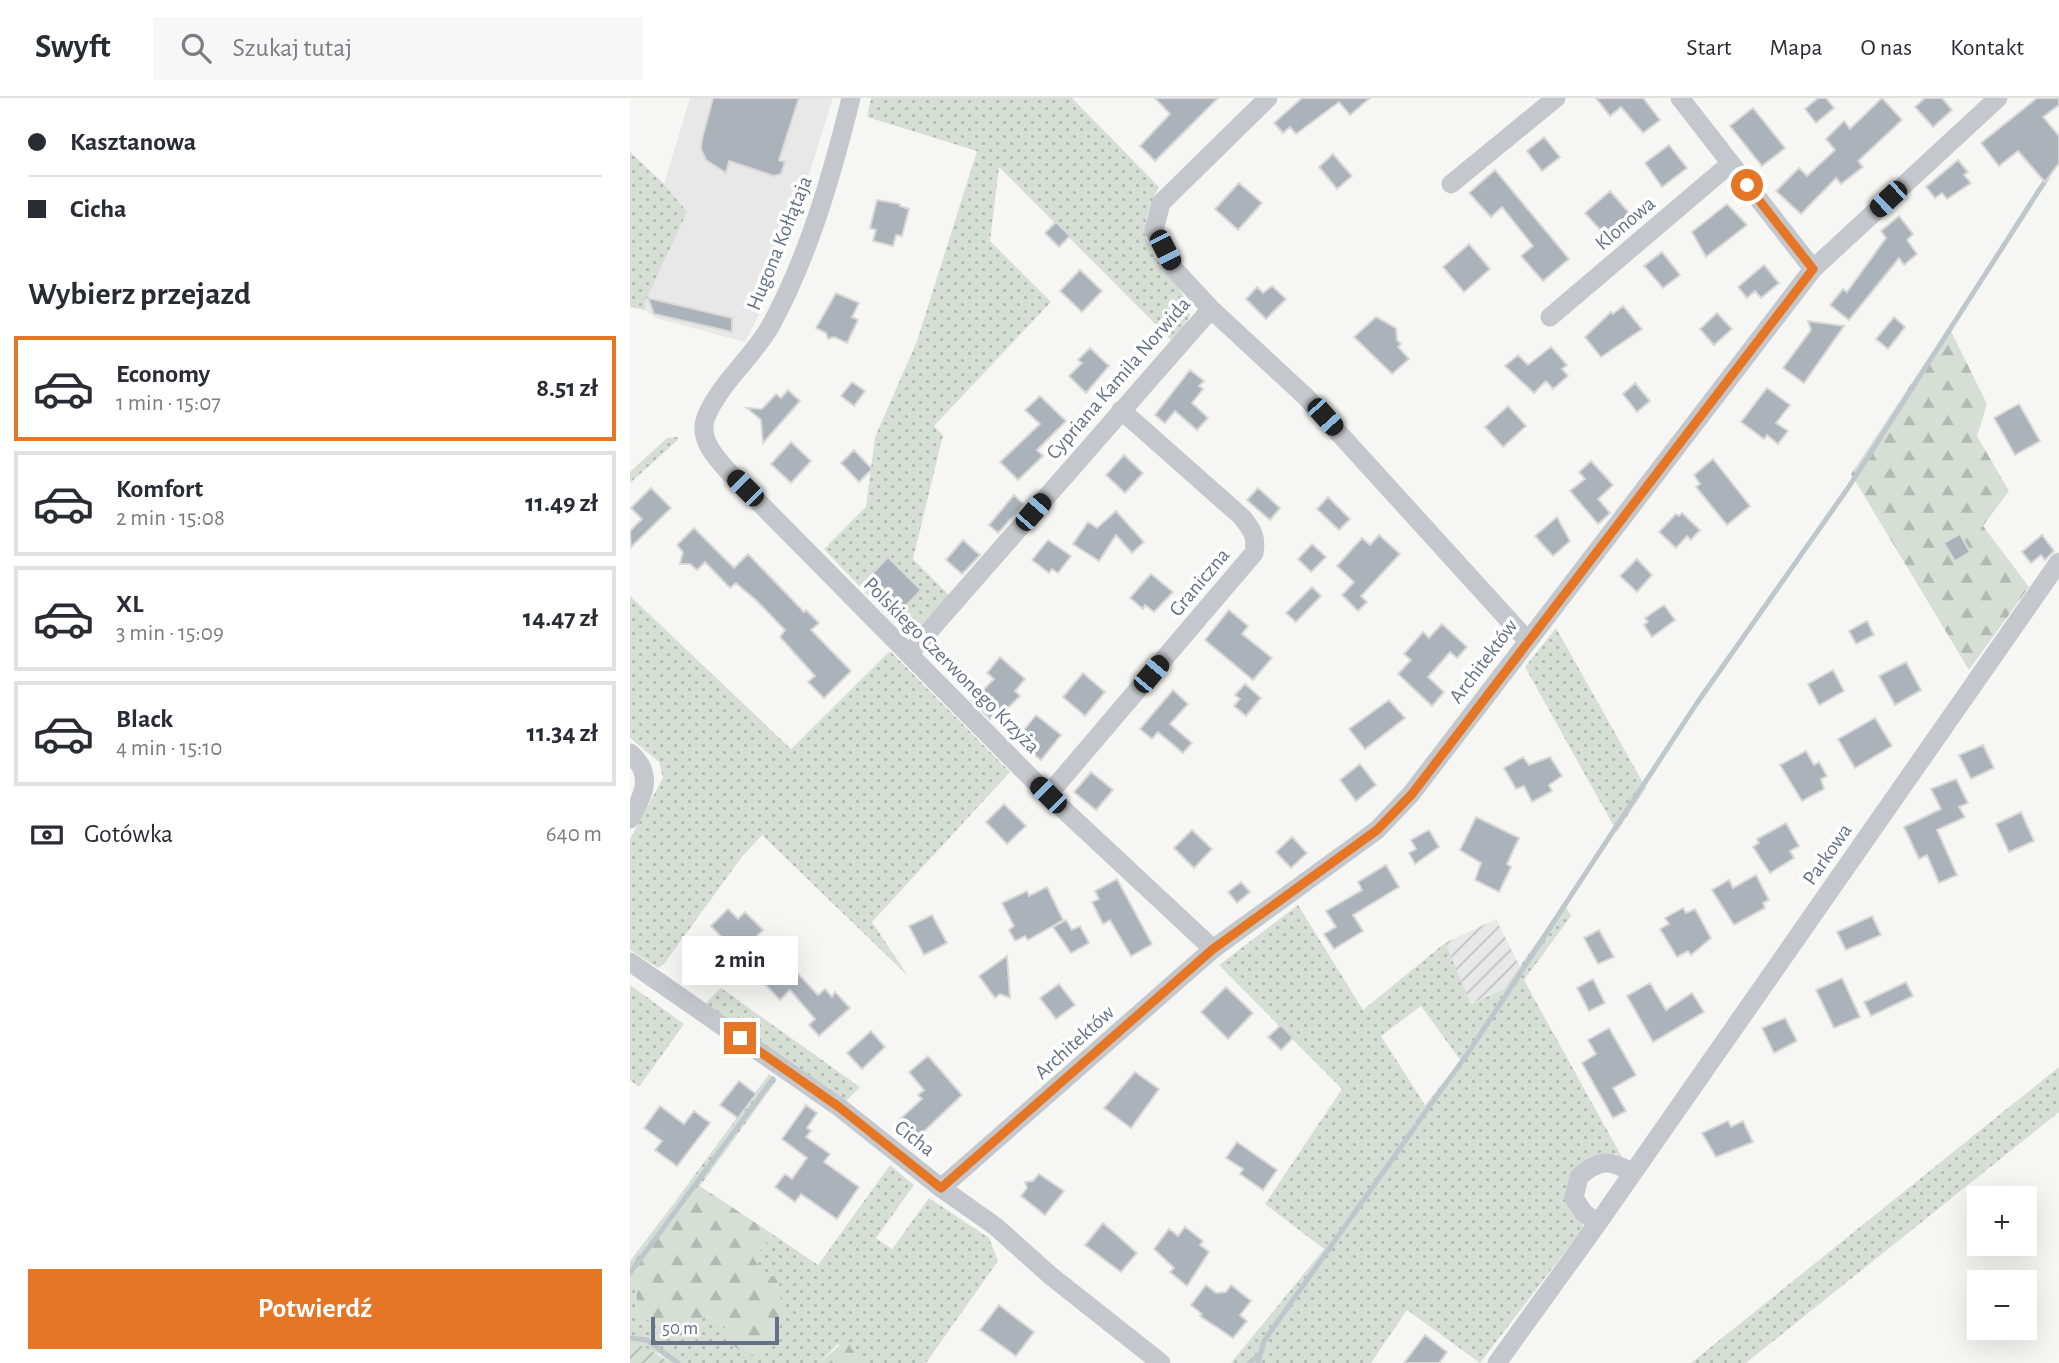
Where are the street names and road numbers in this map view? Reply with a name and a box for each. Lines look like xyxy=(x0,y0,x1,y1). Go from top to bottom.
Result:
street label: Hugona Kołłątaja xyxy=(743,173,816,313)
street label: Klonowa xyxy=(1591,192,1660,254)
street label: Cypriana Kamila Norwida xyxy=(1042,293,1195,463)
street label: Graniczna xyxy=(1165,544,1234,620)
street label: Polskiego Czerwonego Krzyża xyxy=(860,573,1044,758)
street label: Architektów xyxy=(1445,615,1522,707)
street label: Parkowa xyxy=(1799,820,1856,889)
street label: Architektów xyxy=(1031,1001,1118,1083)
street label: Cicha xyxy=(891,1116,939,1161)

